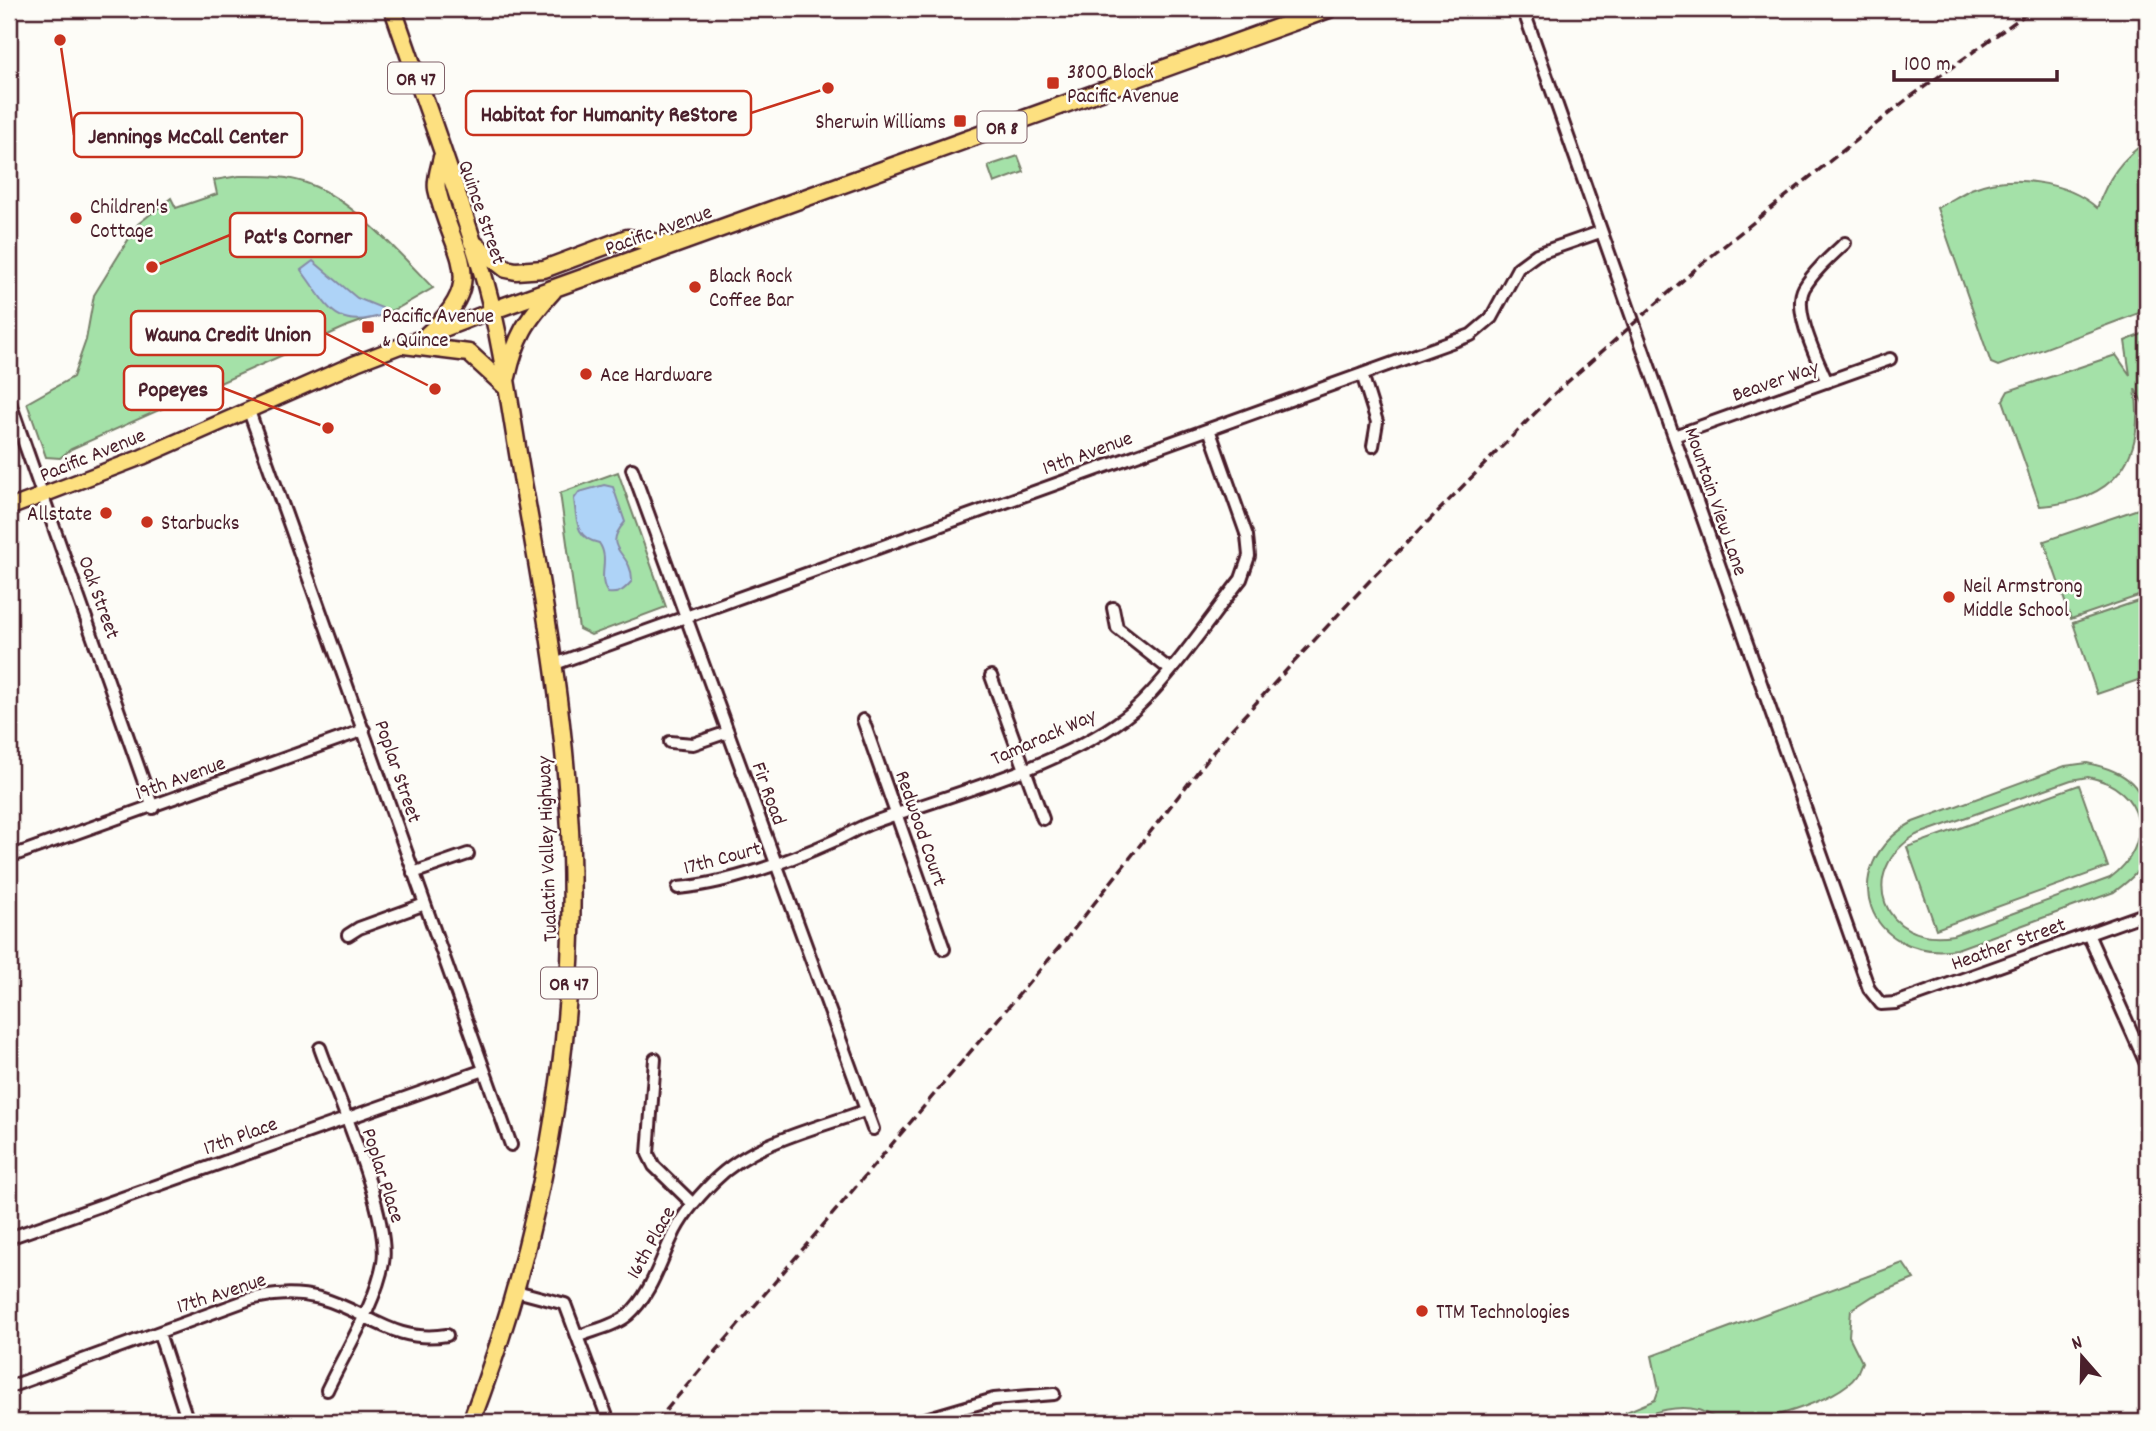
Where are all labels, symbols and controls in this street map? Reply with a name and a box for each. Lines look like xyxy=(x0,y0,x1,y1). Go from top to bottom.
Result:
scale bar xyxy=(1894,38,2056,82)
text: 100 m xyxy=(1904,51,1951,81)
place label: 3800 Block Pacific Avenue xyxy=(1067,59,1179,113)
road number: OR 47 xyxy=(388,62,444,94)
marker: 3800 Block Pacific Avenue xyxy=(1045,75,1061,91)
callout: Habitat for Humanity ReStore xyxy=(466,91,751,135)
text: Habitat for Humanity ReStore xyxy=(481,100,737,133)
place label: Sherwin Williams xyxy=(815,109,946,139)
road number: OR 8 xyxy=(978,111,1026,142)
callout: Jennings McCall Center xyxy=(74,113,302,157)
marker: Sherwin Williams xyxy=(952,113,968,129)
text: Jennings McCall Center xyxy=(88,122,288,155)
street label: Quince Street xyxy=(448,157,512,269)
place label: Children's Cottage xyxy=(90,194,168,248)
street label: Pacific Avenue xyxy=(601,199,717,265)
marker: Children's Cottage xyxy=(68,210,84,226)
callout: Pat's Corner xyxy=(230,213,366,257)
text: Pat's Corner xyxy=(244,222,353,255)
place label: Black Rock Coffee Bar xyxy=(709,263,794,317)
marker: Black Rock Coffee Bar xyxy=(687,279,703,295)
place label: Pacific Avenue & Quince xyxy=(382,303,494,357)
callout: Wauna Credit Union xyxy=(131,311,325,355)
marker: Pacific Avenue & Quince xyxy=(360,319,376,335)
text: Wauna Credit Union xyxy=(145,320,311,353)
street label: Beaver Way xyxy=(1729,354,1824,412)
place label: Ace Hardware xyxy=(600,362,713,392)
callout: Popeyes xyxy=(124,366,223,410)
marker: Ace Hardware xyxy=(578,366,594,382)
text: Popeyes xyxy=(138,375,209,408)
street label: Pacific Avenue xyxy=(36,422,151,492)
street label: Mountain View Lane xyxy=(1675,424,1754,580)
street label: 19th Avenue xyxy=(1039,425,1137,485)
place label: Allstate xyxy=(27,501,92,531)
marker: Allstate xyxy=(98,505,114,521)
place label: Starbucks xyxy=(161,510,240,540)
marker: Starbucks xyxy=(139,514,155,530)
street label: Oak Street xyxy=(68,552,126,644)
place label: Neil Armstrong Middle School xyxy=(1963,573,2083,627)
marker: Neil Armstrong Middle School xyxy=(1941,589,1957,605)
street label: Tamarack Way xyxy=(987,702,1102,775)
street label: Poplar Street xyxy=(365,716,428,828)
street label: 19th Avenue xyxy=(132,750,230,810)
street label: Tualatin Valley Highway xyxy=(531,755,567,942)
street label: Fir Road xyxy=(742,758,792,830)
street label: Redwood Court xyxy=(885,767,953,891)
street label: 17th Court xyxy=(681,835,765,885)
street label: Heather Street xyxy=(1947,911,2071,980)
road number: OR 47 xyxy=(541,967,597,998)
street label: 17th Place xyxy=(200,1111,282,1165)
street label: Poplar Place xyxy=(352,1125,411,1227)
street label: 16th Place xyxy=(620,1202,685,1285)
street label: 17th Avenue xyxy=(173,1266,270,1323)
place label: TTM Technologies xyxy=(1436,1299,1570,1329)
marker: TTM Technologies xyxy=(1414,1303,1430,1319)
north arrow xyxy=(2048,1322,2118,1392)
text: N xyxy=(2068,1330,2086,1359)

